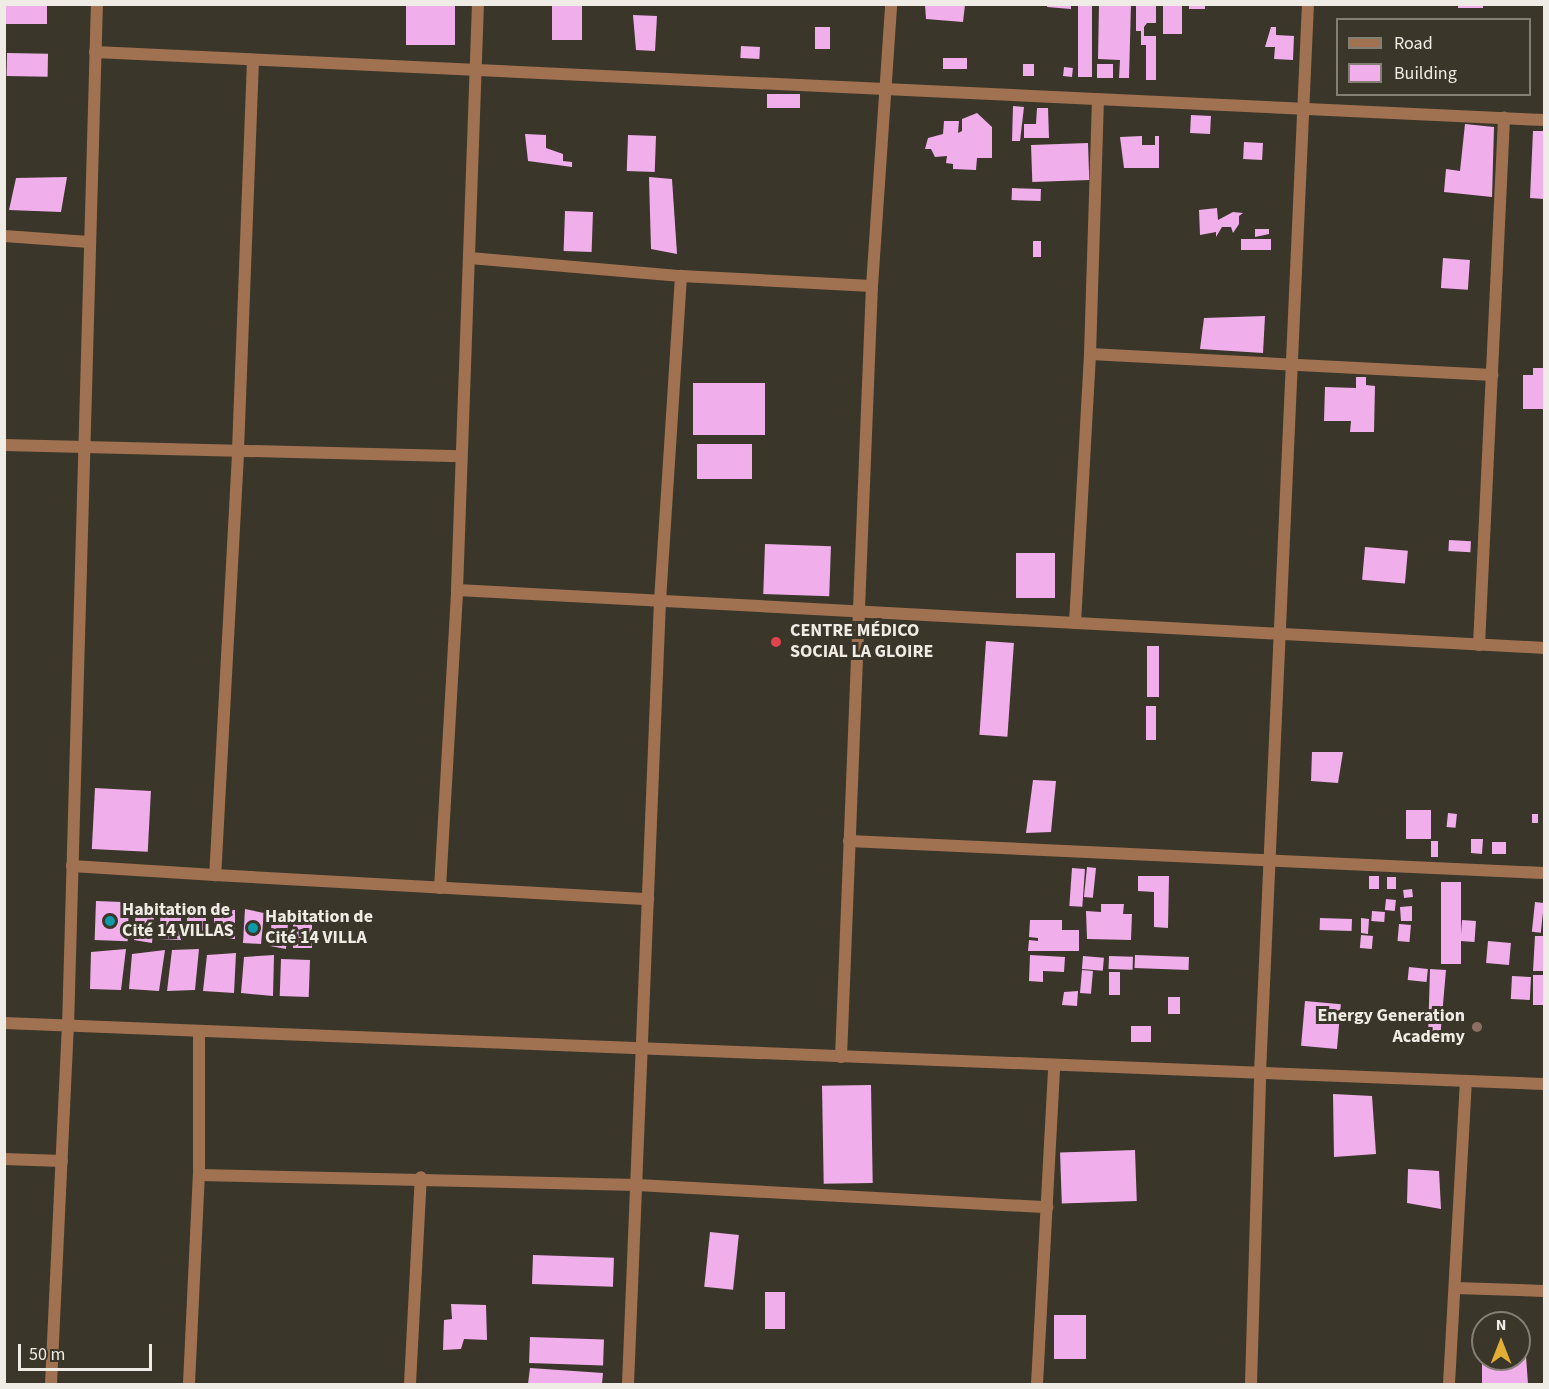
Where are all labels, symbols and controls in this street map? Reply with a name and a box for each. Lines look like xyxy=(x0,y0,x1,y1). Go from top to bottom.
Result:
legend xyxy=(1336,18,1531,96)
text: Road xyxy=(1394,31,1433,56)
text: Building xyxy=(1394,61,1457,86)
place label: CENTRE MÉDICO SOCIAL LA GLOIRE xyxy=(790,621,933,664)
marker: CENTRE MÉDICO SOCIAL LA GLOIRE xyxy=(767,633,785,651)
place label: Habitation de Cité 14 VILLAS xyxy=(122,900,234,942)
place label: Habitation de Cité 14 VILLA xyxy=(265,907,373,950)
marker: Habitation de Cité 14 VILLAS xyxy=(103,914,117,928)
marker: Habitation de Cité 14 VILLA xyxy=(246,921,260,935)
place label: Energy Generation Academy xyxy=(1317,1006,1465,1048)
marker: Energy Generation Academy xyxy=(1470,1020,1484,1034)
north arrow xyxy=(1471,1311,1531,1371)
text: N xyxy=(1496,1314,1506,1336)
scale bar xyxy=(21,1332,154,1370)
text: 50 m xyxy=(29,1342,65,1367)

